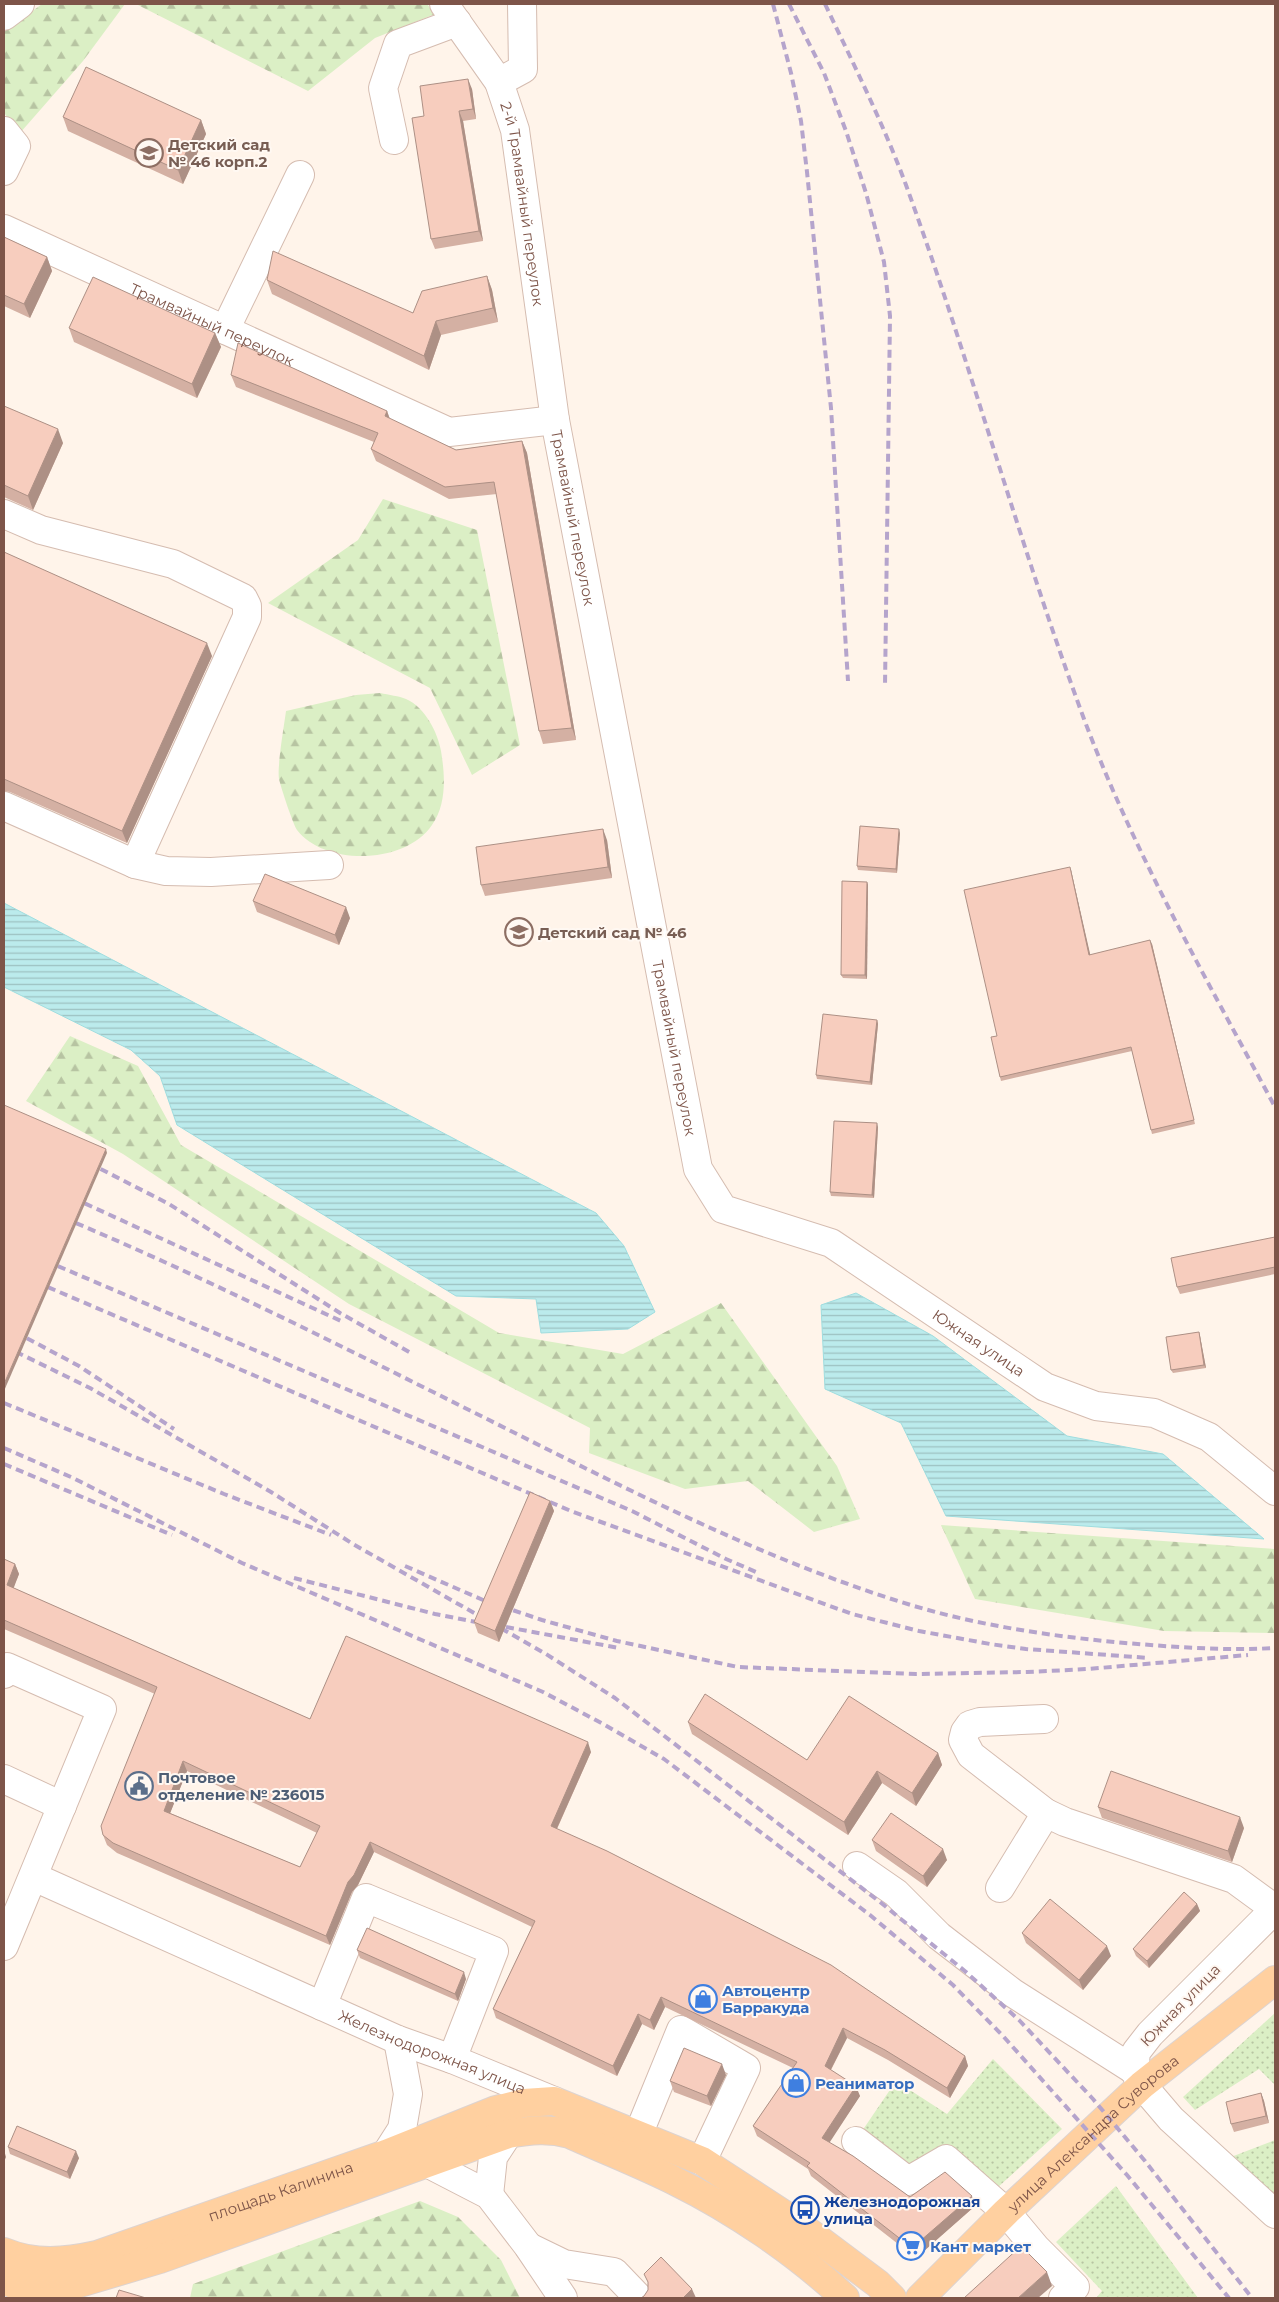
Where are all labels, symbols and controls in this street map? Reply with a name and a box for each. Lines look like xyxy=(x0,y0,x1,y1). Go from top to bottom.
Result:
street label: 2-й Трамвайный переулок xyxy=(497,99,549,307)
place label: Детский сад № 46 корп.2 xyxy=(168,135,270,171)
school or university icon: Детский сад № 46 корп.2 xyxy=(134,138,164,168)
street label: Трамвайный переулок xyxy=(127,278,298,370)
street label: Трамвайный переулок xyxy=(548,428,600,607)
school or university icon: Детский сад № 46 xyxy=(504,917,534,947)
place label: Детский сад № 46 xyxy=(538,923,687,942)
street label: Трамвайный переулок xyxy=(649,958,701,1138)
street label: Южная улица xyxy=(929,1305,1029,1380)
place label: Почтовое отделение № 236015 xyxy=(158,1768,324,1804)
public building icon: Почтовое отделение № 236015 xyxy=(124,1771,154,1801)
street label: Южная улица xyxy=(1136,1960,1224,2050)
place label: Автоцентр Барракуда xyxy=(722,1981,810,2017)
shop icon: Автоцентр Барракуда xyxy=(688,1984,718,2014)
street label: Железнодорожная улица xyxy=(336,2005,529,2098)
street label: улица Александра Суворова xyxy=(1002,2050,1182,2216)
shop icon: Реаниматор xyxy=(781,2068,811,2098)
place label: Реаниматор xyxy=(815,2074,914,2093)
street label: площадь Калинина xyxy=(206,2157,355,2225)
place label: Железнодорожная улица xyxy=(823,2192,980,2228)
bus stop icon: Железнодорожная улица xyxy=(790,2195,820,2225)
supermarket icon: Кант маркет xyxy=(896,2231,926,2261)
place label: Кант маркет xyxy=(930,2237,1031,2256)

